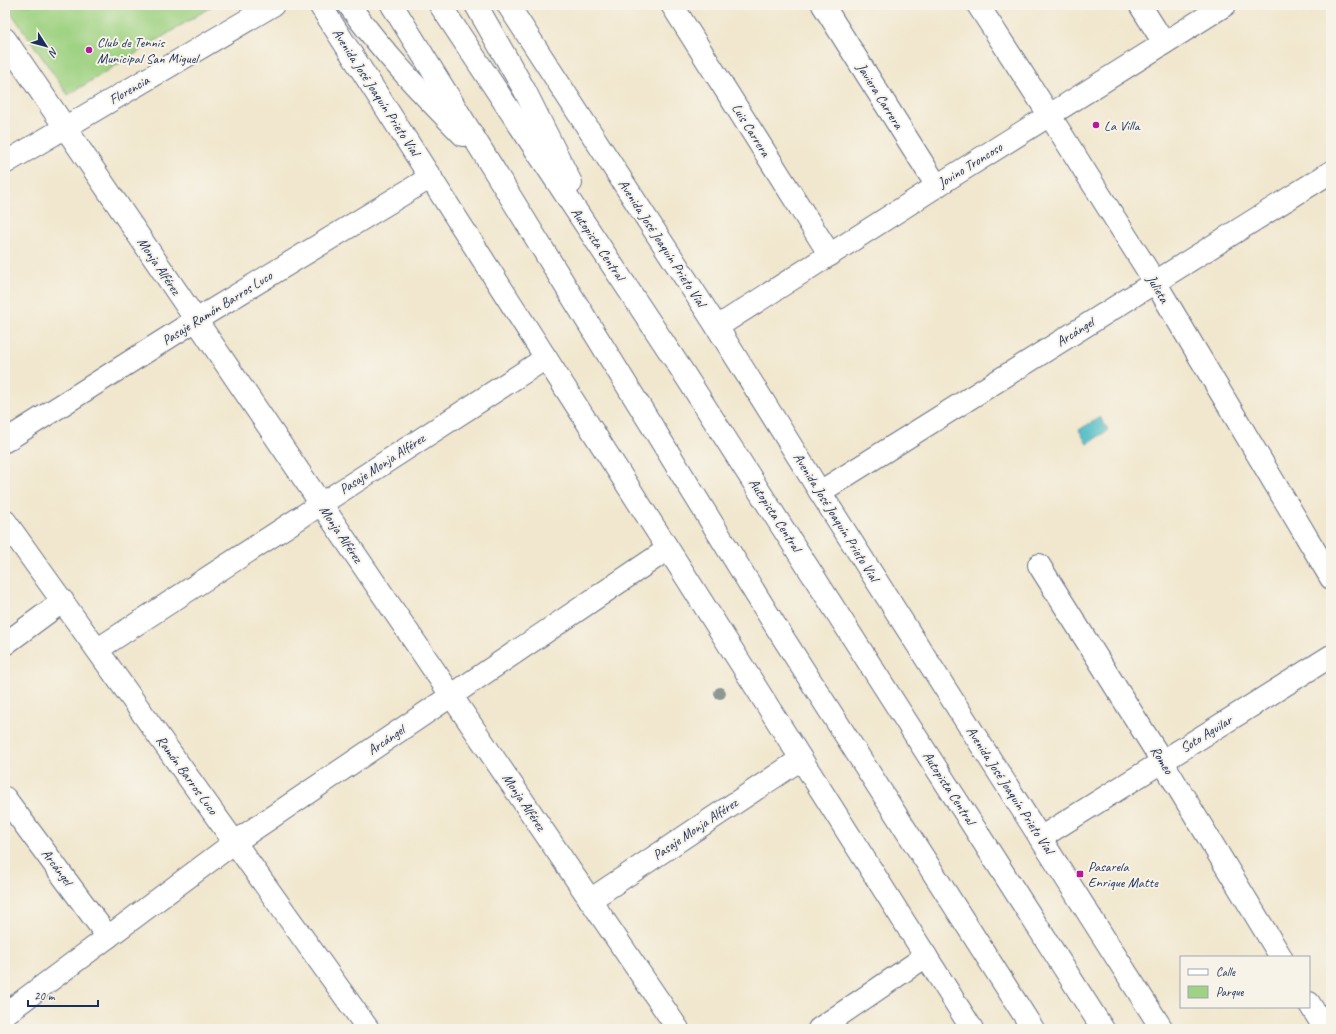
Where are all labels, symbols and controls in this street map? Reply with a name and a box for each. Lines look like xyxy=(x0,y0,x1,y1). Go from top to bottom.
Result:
street label: Avenida José Joaquín Prieto Vial xyxy=(329,25,425,161)
north arrow xyxy=(26,26,66,66)
place label: Club de Tennis Municipal San Miguel xyxy=(97,34,200,67)
text: N xyxy=(45,45,62,61)
marker: Club de Tennis Municipal San Miguel xyxy=(84,45,94,55)
street label: Javiera Carrera xyxy=(853,59,907,133)
street label: Florencia xyxy=(106,71,153,108)
street label: Luis Carrera xyxy=(728,100,775,161)
place label: La Villa xyxy=(1104,117,1141,134)
marker: La Villa xyxy=(1091,120,1101,130)
street label: Jovino Troncoso xyxy=(934,138,1006,192)
street label: Avenida José Joaquín Prieto Vial xyxy=(615,176,711,312)
street label: Autopista Central xyxy=(568,205,630,286)
street label: Monja Alférez xyxy=(134,234,185,299)
street label: Pasaje Ramón Barros Luco xyxy=(159,267,276,349)
street label: Julieta xyxy=(1143,271,1173,307)
street label: Arcángel xyxy=(1053,312,1099,350)
street label: Pasaje Monja Alférez xyxy=(336,429,429,498)
street label: Avenida José Joaquín Prieto Vial xyxy=(790,450,884,587)
street label: Autopista Central xyxy=(745,475,806,557)
street label: Monja Alférez xyxy=(316,502,367,567)
street label: Soto Aguilar xyxy=(1177,711,1236,756)
street label: Arcángel xyxy=(364,720,410,759)
street label: Avenida José Joaquín Prieto Vial xyxy=(963,723,1059,859)
street label: Ramón Barros Luco xyxy=(153,732,222,819)
street label: Romeo xyxy=(1147,743,1178,778)
street label: Autopista Central xyxy=(919,748,980,830)
street label: Monja Alférez xyxy=(499,770,550,835)
street label: Pasaje Monja Alférez xyxy=(649,794,742,864)
street label: Arcángel xyxy=(38,845,78,891)
place label: Pasarela Enrique Matte xyxy=(1088,858,1159,891)
marker: Pasarela Enrique Matte xyxy=(1075,869,1085,879)
legend xyxy=(1180,956,1310,1008)
text: Calle xyxy=(1216,964,1236,980)
scale bar xyxy=(28,982,98,1008)
text: Parque xyxy=(1216,984,1245,1000)
text: 20 m xyxy=(34,988,56,1004)

